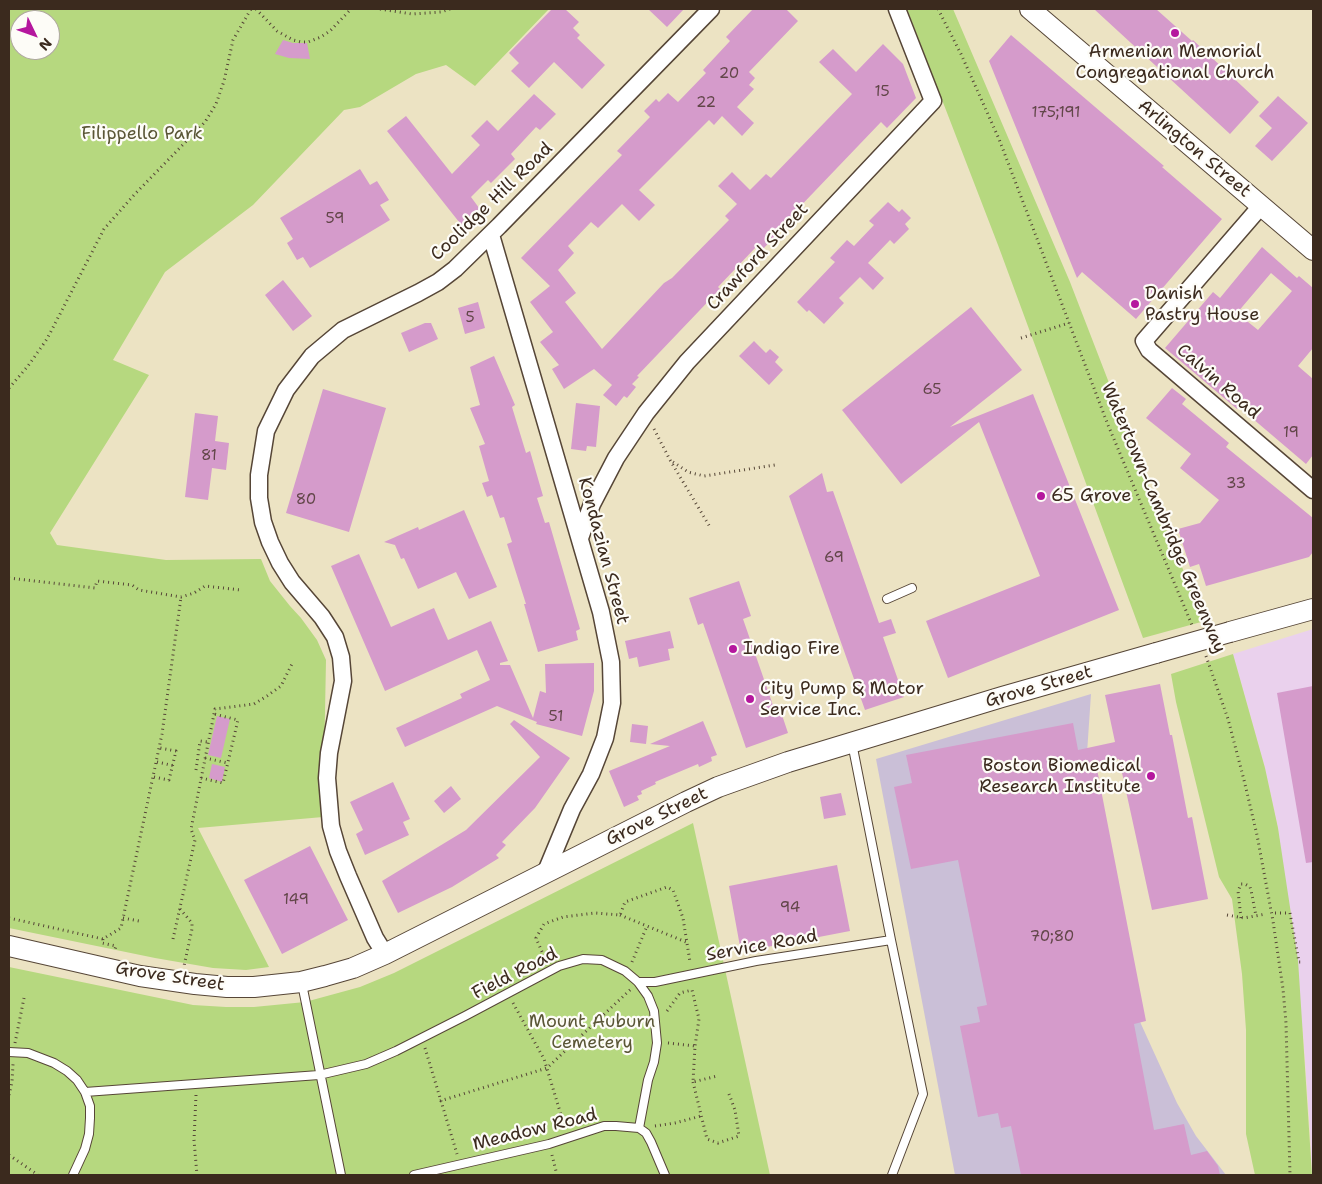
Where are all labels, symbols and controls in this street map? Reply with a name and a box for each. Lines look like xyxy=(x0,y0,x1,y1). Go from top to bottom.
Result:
north arrow xyxy=(10,10,60,60)
marker: Armenian Memorial Congregational Church xyxy=(1169,27,1181,39)
text: N xyxy=(35,34,56,55)
place label: Armenian Memorial Congregational Church xyxy=(1076,41,1274,84)
house number: 20 xyxy=(719,65,739,83)
house number: 15 xyxy=(874,83,890,101)
house number: 22 xyxy=(696,94,716,112)
street label: Arlington Street xyxy=(1133,95,1255,203)
house number: 175;191 xyxy=(1031,104,1081,122)
park label: Filippello Park xyxy=(81,123,203,145)
street label: Coolidge Hill Road xyxy=(427,138,557,266)
street label: Crawford Street xyxy=(703,199,813,315)
house number: 59 xyxy=(326,210,344,228)
place label: Danish Pastry House xyxy=(1145,283,1259,326)
marker: Danish Pastry House xyxy=(1129,298,1141,310)
house number: 5 xyxy=(465,309,475,327)
street label: Calvin Road xyxy=(1172,340,1264,424)
street label: Watertown-Cambridge Greenway xyxy=(1096,379,1230,657)
house number: 65 xyxy=(922,381,942,399)
house number: 19 xyxy=(1283,424,1299,442)
house number: 81 xyxy=(201,447,217,465)
street label: Kondazian Street xyxy=(573,475,633,627)
house number: 33 xyxy=(1226,475,1246,493)
place label: 65 Grove xyxy=(1051,485,1131,507)
marker: 65 Grove xyxy=(1035,490,1047,502)
house number: 80 xyxy=(296,491,316,509)
house number: 69 xyxy=(824,549,844,567)
place label: Indigo Fire xyxy=(743,638,840,660)
marker: Indigo Fire xyxy=(727,643,739,655)
street label: Grove Street xyxy=(983,661,1095,713)
place label: City Pump & Motor Service Inc. xyxy=(760,678,924,721)
marker: City Pump & Motor Service Inc. xyxy=(744,693,756,705)
house number: 51 xyxy=(549,708,563,726)
place label: Boston Biomedical Research Institute xyxy=(979,755,1141,798)
marker: Boston Biomedical Research Institute xyxy=(1145,770,1157,782)
street label: Grove Street xyxy=(603,783,711,851)
house number: 149 xyxy=(283,891,309,909)
house number: 94 xyxy=(780,899,800,917)
street label: Service Road xyxy=(705,926,819,966)
house number: 70;80 xyxy=(1030,928,1074,946)
street label: Field Road xyxy=(469,943,561,1005)
street label: Grove Street xyxy=(114,958,226,996)
park label: Mount Auburn Cemetery xyxy=(529,1011,655,1054)
street label: Meadow Road xyxy=(471,1104,599,1156)

